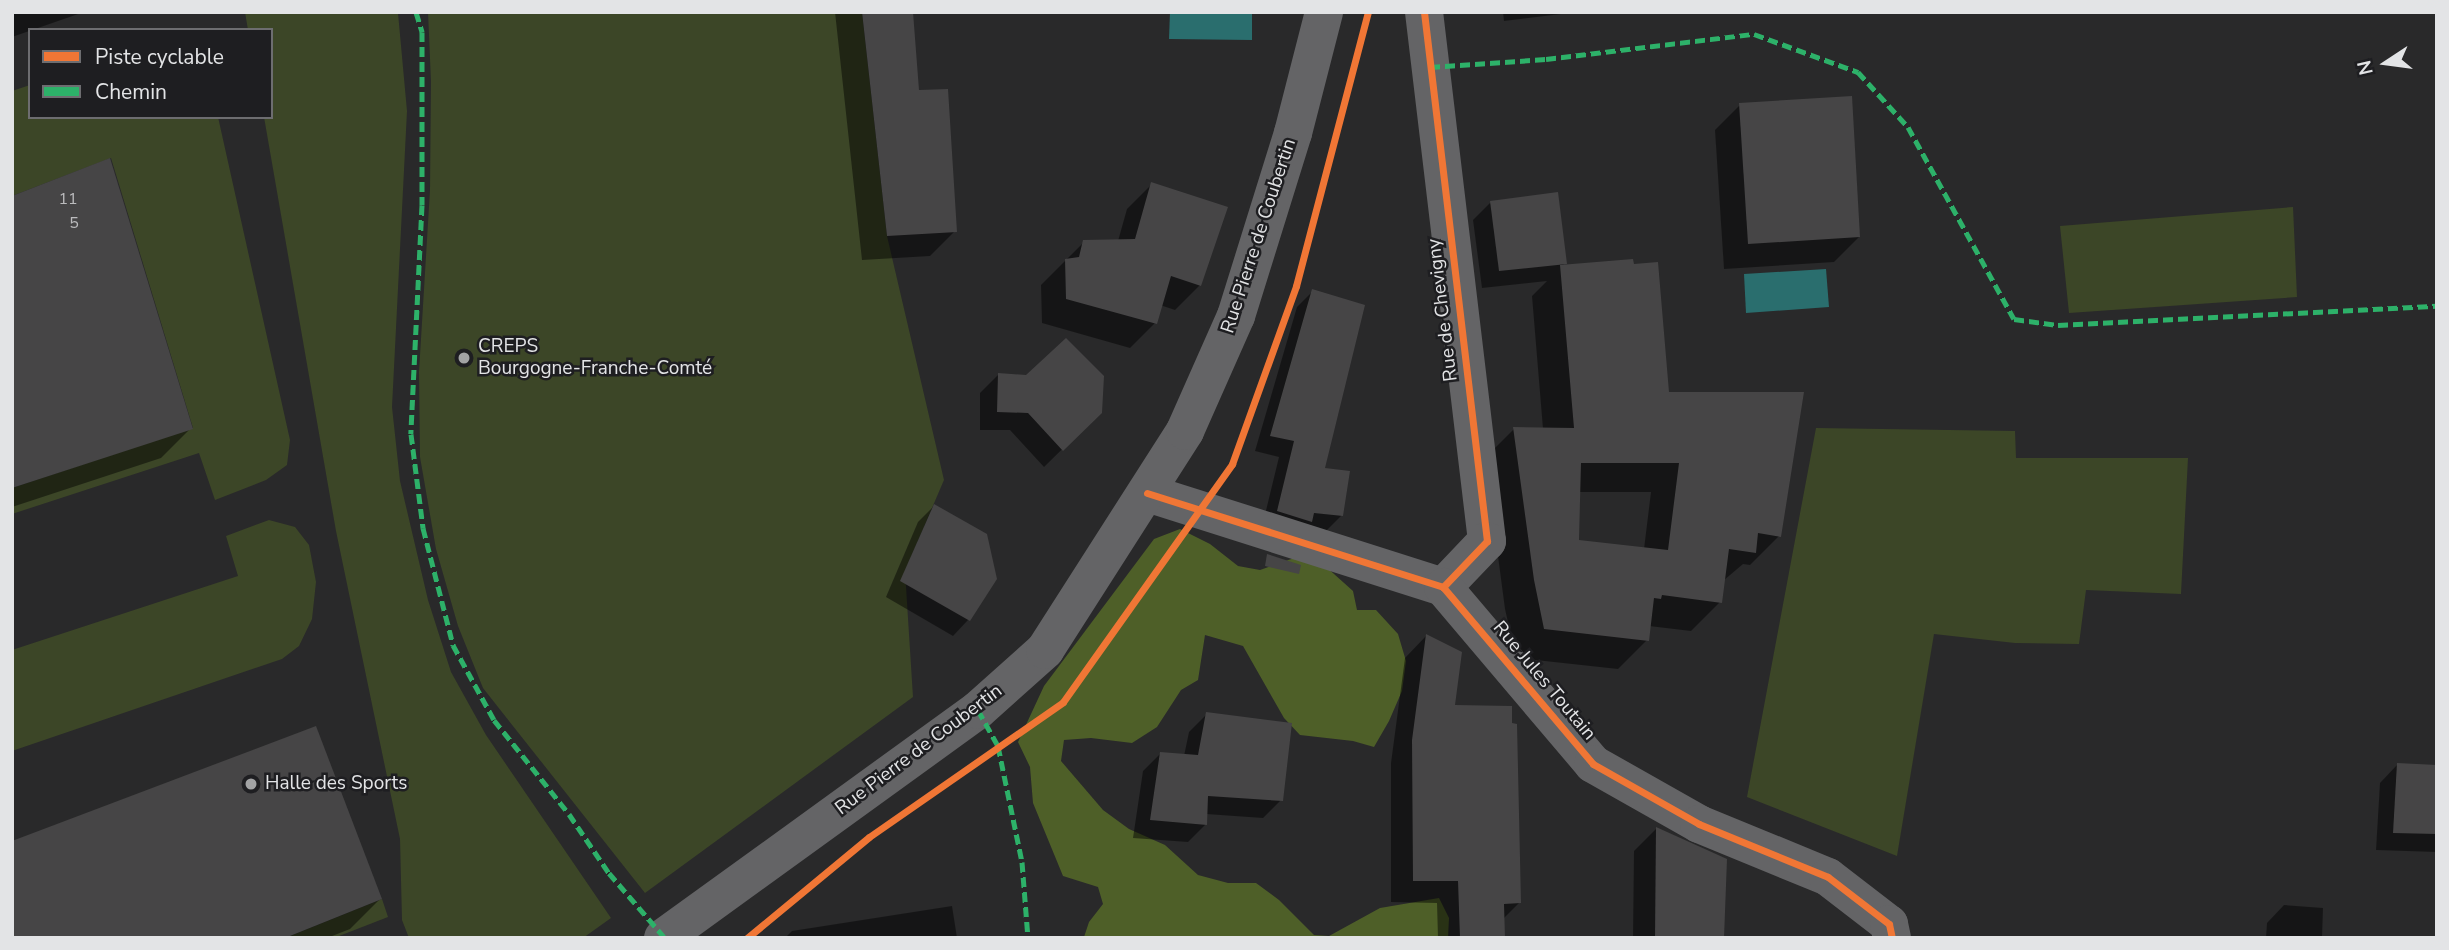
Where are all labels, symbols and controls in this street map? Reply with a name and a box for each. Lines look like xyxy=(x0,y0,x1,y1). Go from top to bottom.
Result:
legend xyxy=(28,28,273,119)
north arrow xyxy=(2351,28,2421,98)
text: Piste cyclable xyxy=(95,43,224,71)
text: N xyxy=(2351,58,2380,78)
text: Chemin xyxy=(95,78,167,106)
street label: Rue Pierre de Coubertin xyxy=(1217,136,1301,336)
house number: 11 xyxy=(58,189,78,209)
house number: 5 xyxy=(69,213,79,233)
street label: Rue de Chevigny xyxy=(1423,237,1463,383)
place label: CREPS Bourgogne-Franche-Comté xyxy=(478,336,712,380)
marker: CREPS Bourgogne-Franche-Comté xyxy=(456,350,472,366)
street label: Rue Jules Toutain xyxy=(1488,617,1600,745)
street label: Rue Pierre de Coubertin xyxy=(831,680,1007,820)
place label: Halle des Sports xyxy=(265,773,407,795)
marker: Halle des Sports xyxy=(243,776,259,792)

